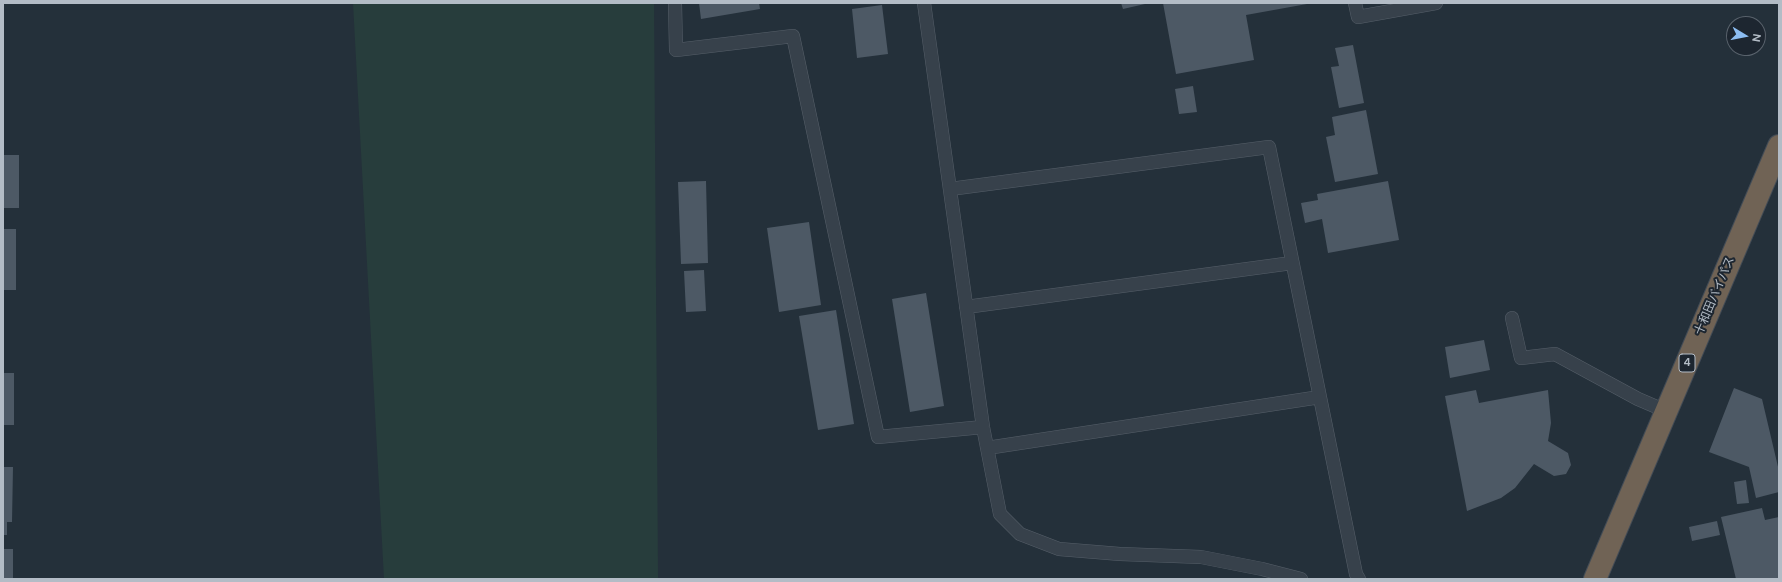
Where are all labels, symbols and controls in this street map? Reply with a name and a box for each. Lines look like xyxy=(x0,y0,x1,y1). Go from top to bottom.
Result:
north arrow xyxy=(1726,16,1766,56)
text: N xyxy=(1749,33,1764,43)
street label: 十和田バイパス xyxy=(1692,255,1738,337)
road number: 4 xyxy=(1679,354,1695,372)

